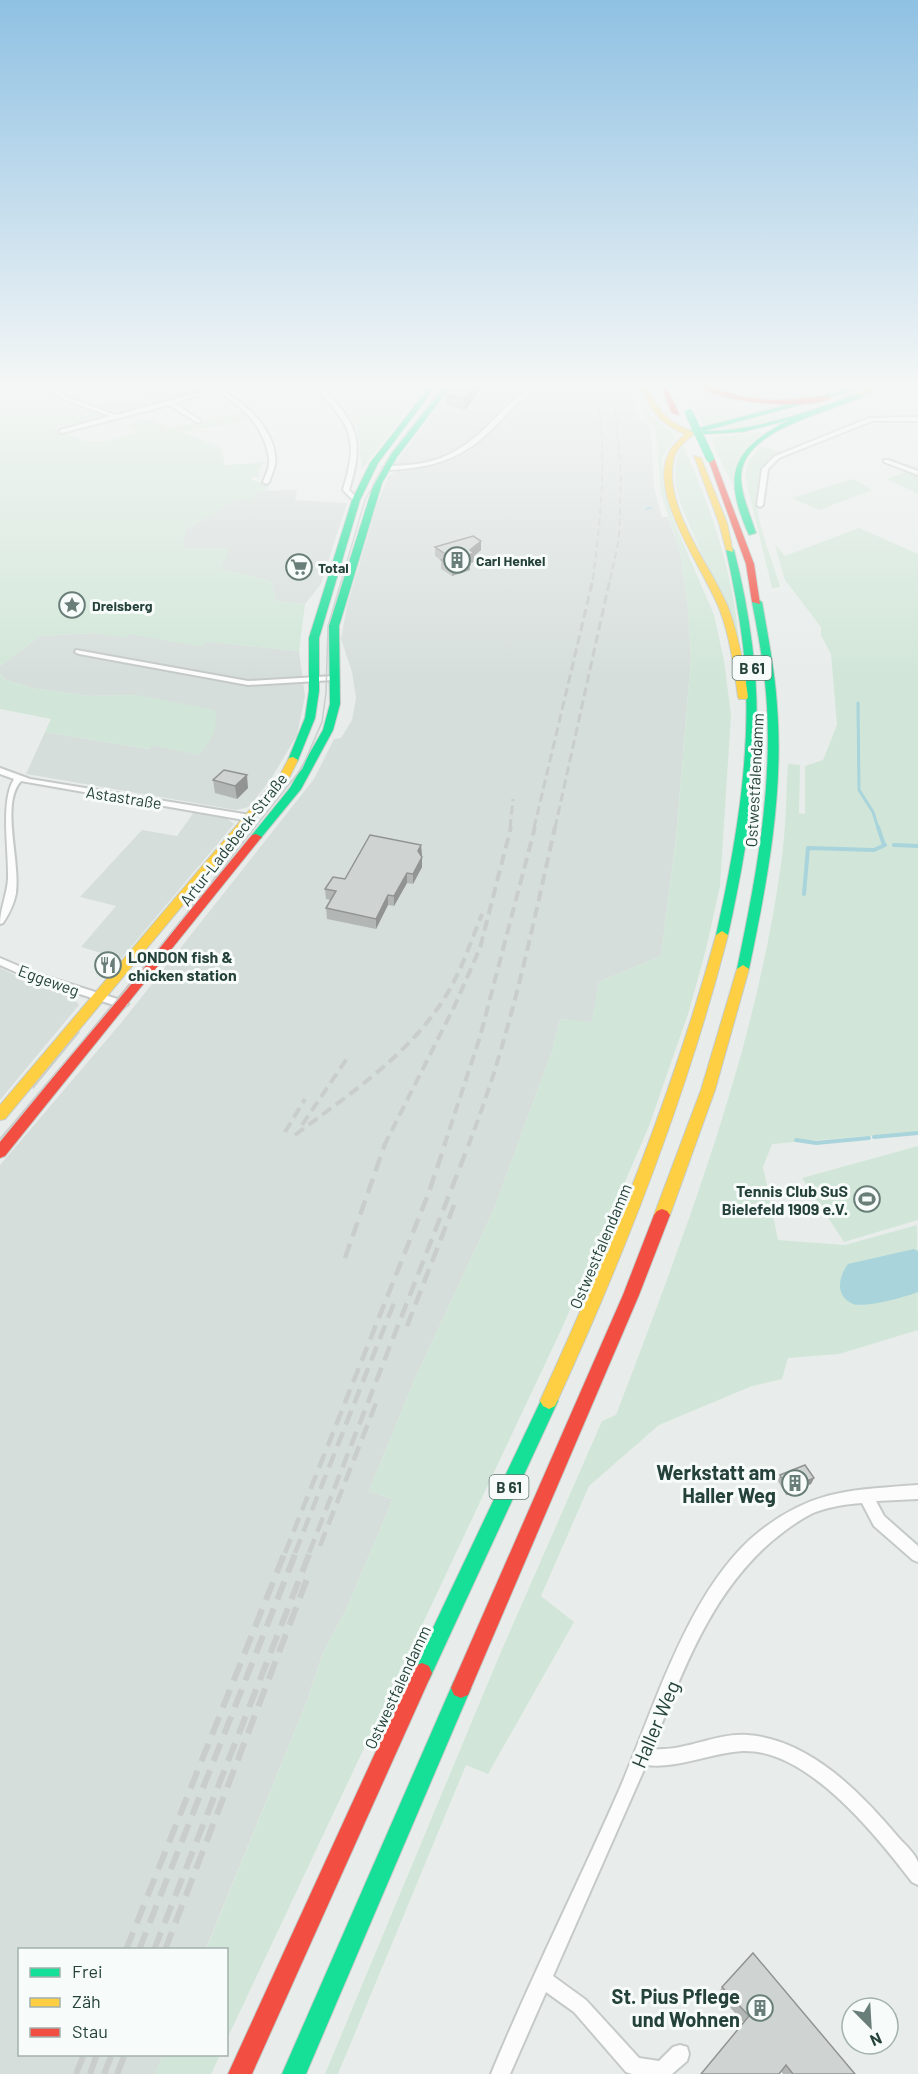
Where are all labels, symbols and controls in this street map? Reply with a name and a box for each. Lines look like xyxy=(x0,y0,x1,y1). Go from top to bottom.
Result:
building icon: Carl Henkel xyxy=(442,545,472,575)
supermarket icon: Total xyxy=(284,552,314,582)
place label: Carl Henkel xyxy=(476,552,545,569)
place label: Total xyxy=(318,559,349,576)
place icon: Dreisberg xyxy=(57,590,87,620)
place label: Dreisberg xyxy=(92,597,153,614)
road number: B 61 xyxy=(732,656,771,680)
street label: Ostwestfalendamm xyxy=(741,712,767,848)
street label: Artur-Ladebeck-Straße xyxy=(175,769,291,909)
street label: Astastraße xyxy=(85,782,163,812)
place label: LONDON fish & chicken station xyxy=(128,947,237,984)
restaurant icon: LONDON fish & chicken station xyxy=(93,950,123,980)
street label: Eggeweg xyxy=(16,960,82,1000)
street label: Ostwestfalendamm xyxy=(565,1180,635,1312)
place label: Tennis Club SuS Bielefeld 1909 e.V. xyxy=(722,1181,848,1218)
sports icon: Tennis Club SuS Bielefeld 1909 e.V. xyxy=(852,1184,882,1214)
place label: Werkstatt am Haller Weg xyxy=(656,1460,776,1507)
building icon: Werkstatt am Haller Weg xyxy=(780,1468,810,1498)
road number: B 61 xyxy=(490,1475,528,1499)
street label: Ostwestfalendamm xyxy=(360,1622,434,1752)
street label: Haller Weg xyxy=(626,1677,684,1771)
legend xyxy=(18,1948,228,2056)
text: Frei xyxy=(72,1960,103,1982)
place label: St. Pius Pflege und Wohnen xyxy=(612,1984,740,2031)
text: Zäh xyxy=(72,1990,101,2012)
building icon: St. Pius Pflege und Wohnen xyxy=(745,1993,775,2023)
north arrow xyxy=(840,1996,900,2056)
text: Stau xyxy=(72,2020,108,2042)
text: N xyxy=(868,2029,885,2051)

